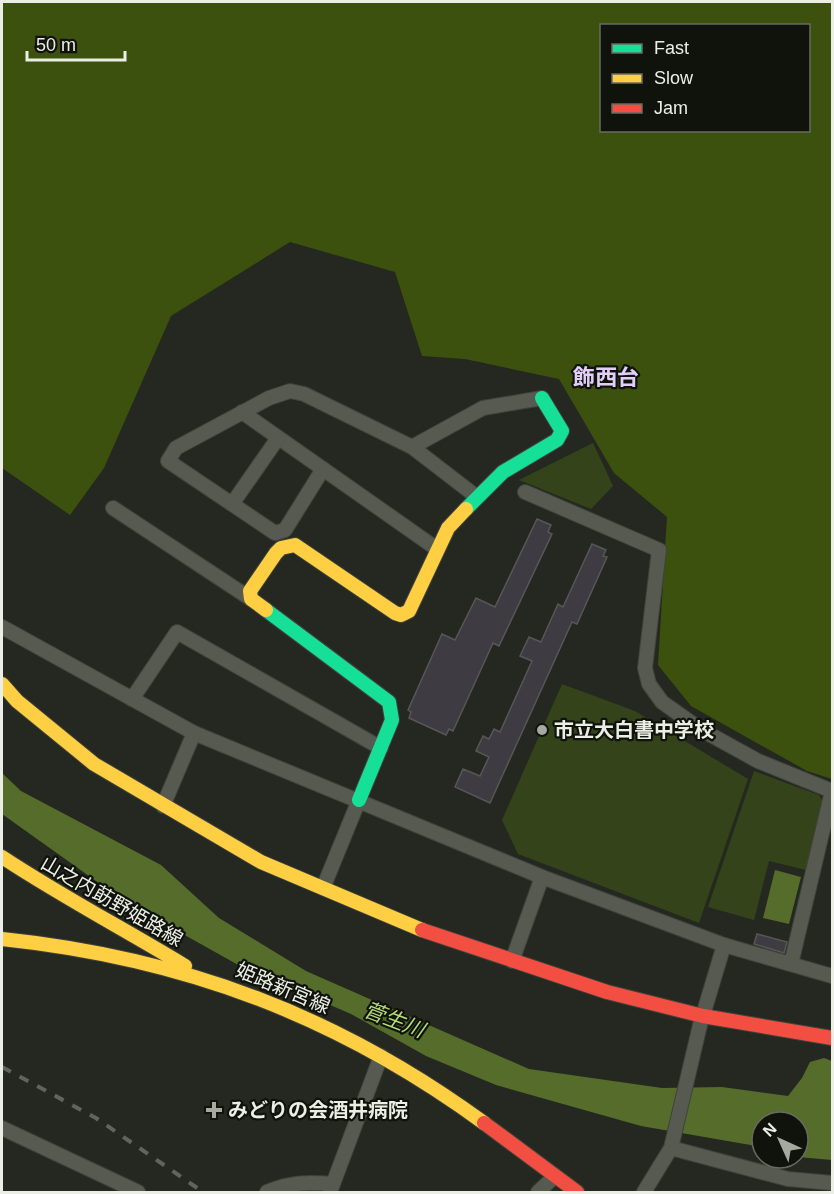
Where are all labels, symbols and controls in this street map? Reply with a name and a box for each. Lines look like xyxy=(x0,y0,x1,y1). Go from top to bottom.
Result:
scale bar xyxy=(27,24,124,62)
legend xyxy=(600,24,810,132)
text: 50 m xyxy=(36,35,76,55)
text: Fast xyxy=(654,38,689,58)
text: Slow xyxy=(654,68,694,88)
text: Jam xyxy=(654,98,688,118)
district label: 飾西台 xyxy=(573,365,639,390)
place label: 市立大白書中学校 xyxy=(554,719,714,741)
marker: 市立大白書中学校 xyxy=(535,723,549,737)
street label: 山之内莇野姫路線 xyxy=(37,851,187,951)
street label: 姫路新宮線 xyxy=(233,958,333,1018)
water label: 菅生川 xyxy=(361,998,430,1042)
place label: みどりの会酒井病院 xyxy=(228,1099,408,1121)
marker: みどりの会酒井病院 xyxy=(205,1101,223,1119)
north arrow xyxy=(750,1110,810,1170)
text: N xyxy=(760,1120,780,1140)

